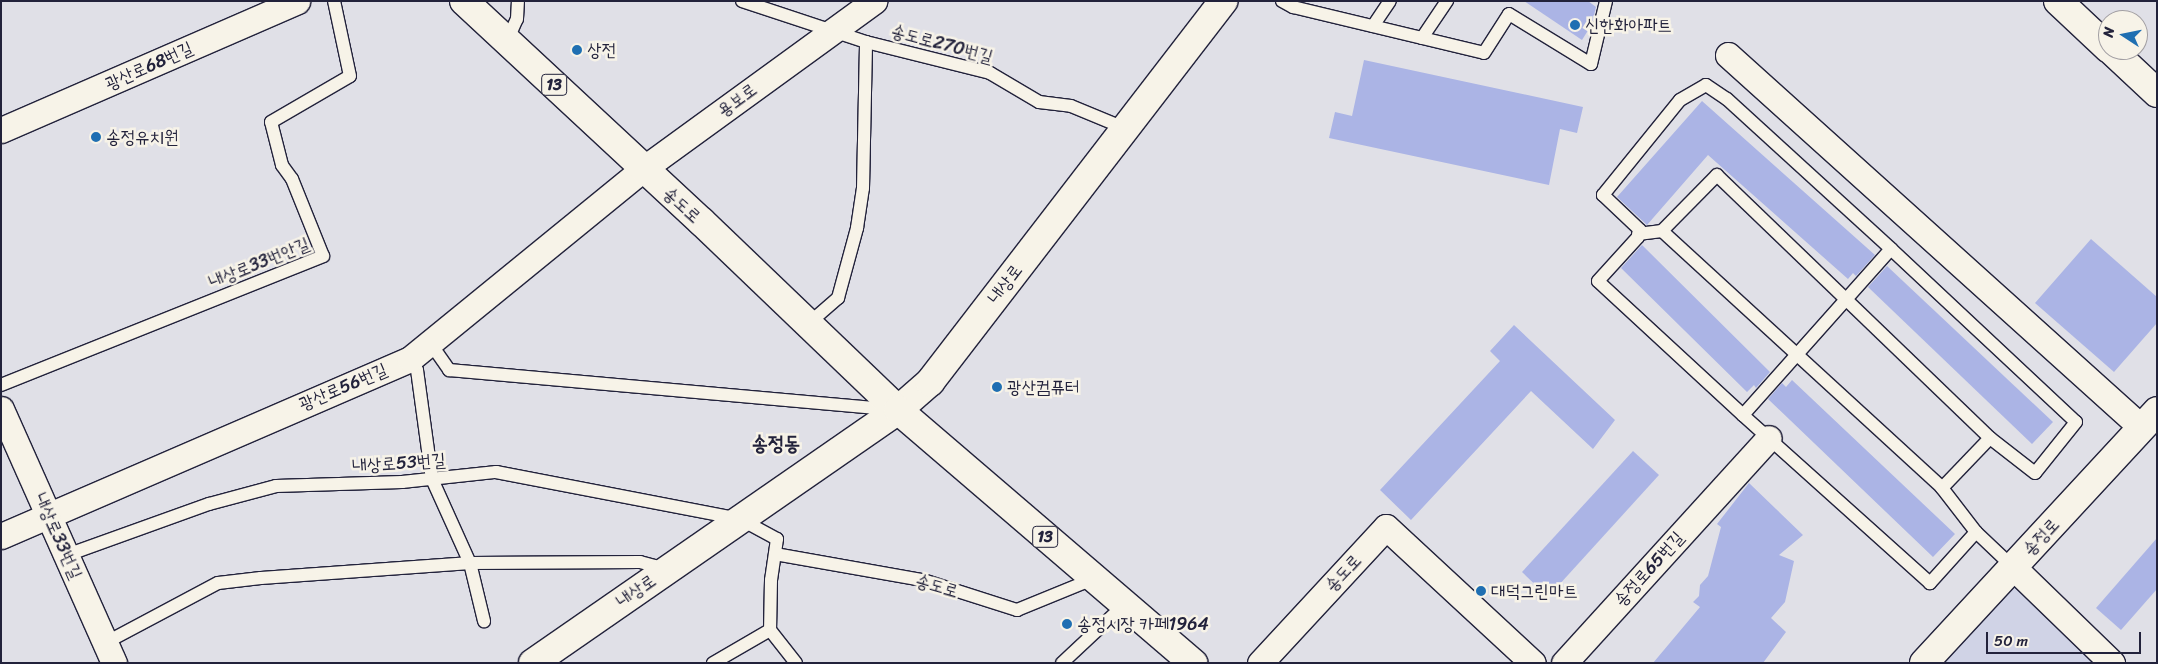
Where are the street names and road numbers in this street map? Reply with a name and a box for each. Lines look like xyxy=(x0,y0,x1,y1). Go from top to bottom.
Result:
street label: 송도로270번길 xyxy=(889,20,995,68)
street label: 광산로68번길 xyxy=(102,37,196,95)
road number: 13 xyxy=(540,72,568,98)
street label: 용보로 xyxy=(713,78,761,122)
street label: 송도로 xyxy=(659,182,705,228)
street label: 내상로33번안길 xyxy=(206,233,312,293)
street label: 내상로 xyxy=(983,260,1027,308)
street label: 광산로56번길 xyxy=(296,359,390,415)
street label: 내상로53번길 xyxy=(352,449,446,477)
street label: 내상로33번길 xyxy=(29,489,87,583)
street label: 송정로 xyxy=(2018,514,2064,560)
road number: 13 xyxy=(1031,524,1059,550)
street label: 송정로65번길 xyxy=(1610,527,1688,611)
street label: 송도로 xyxy=(1320,550,1366,596)
street label: 내상로 xyxy=(612,570,660,612)
street label: 송도로 xyxy=(913,570,961,602)

